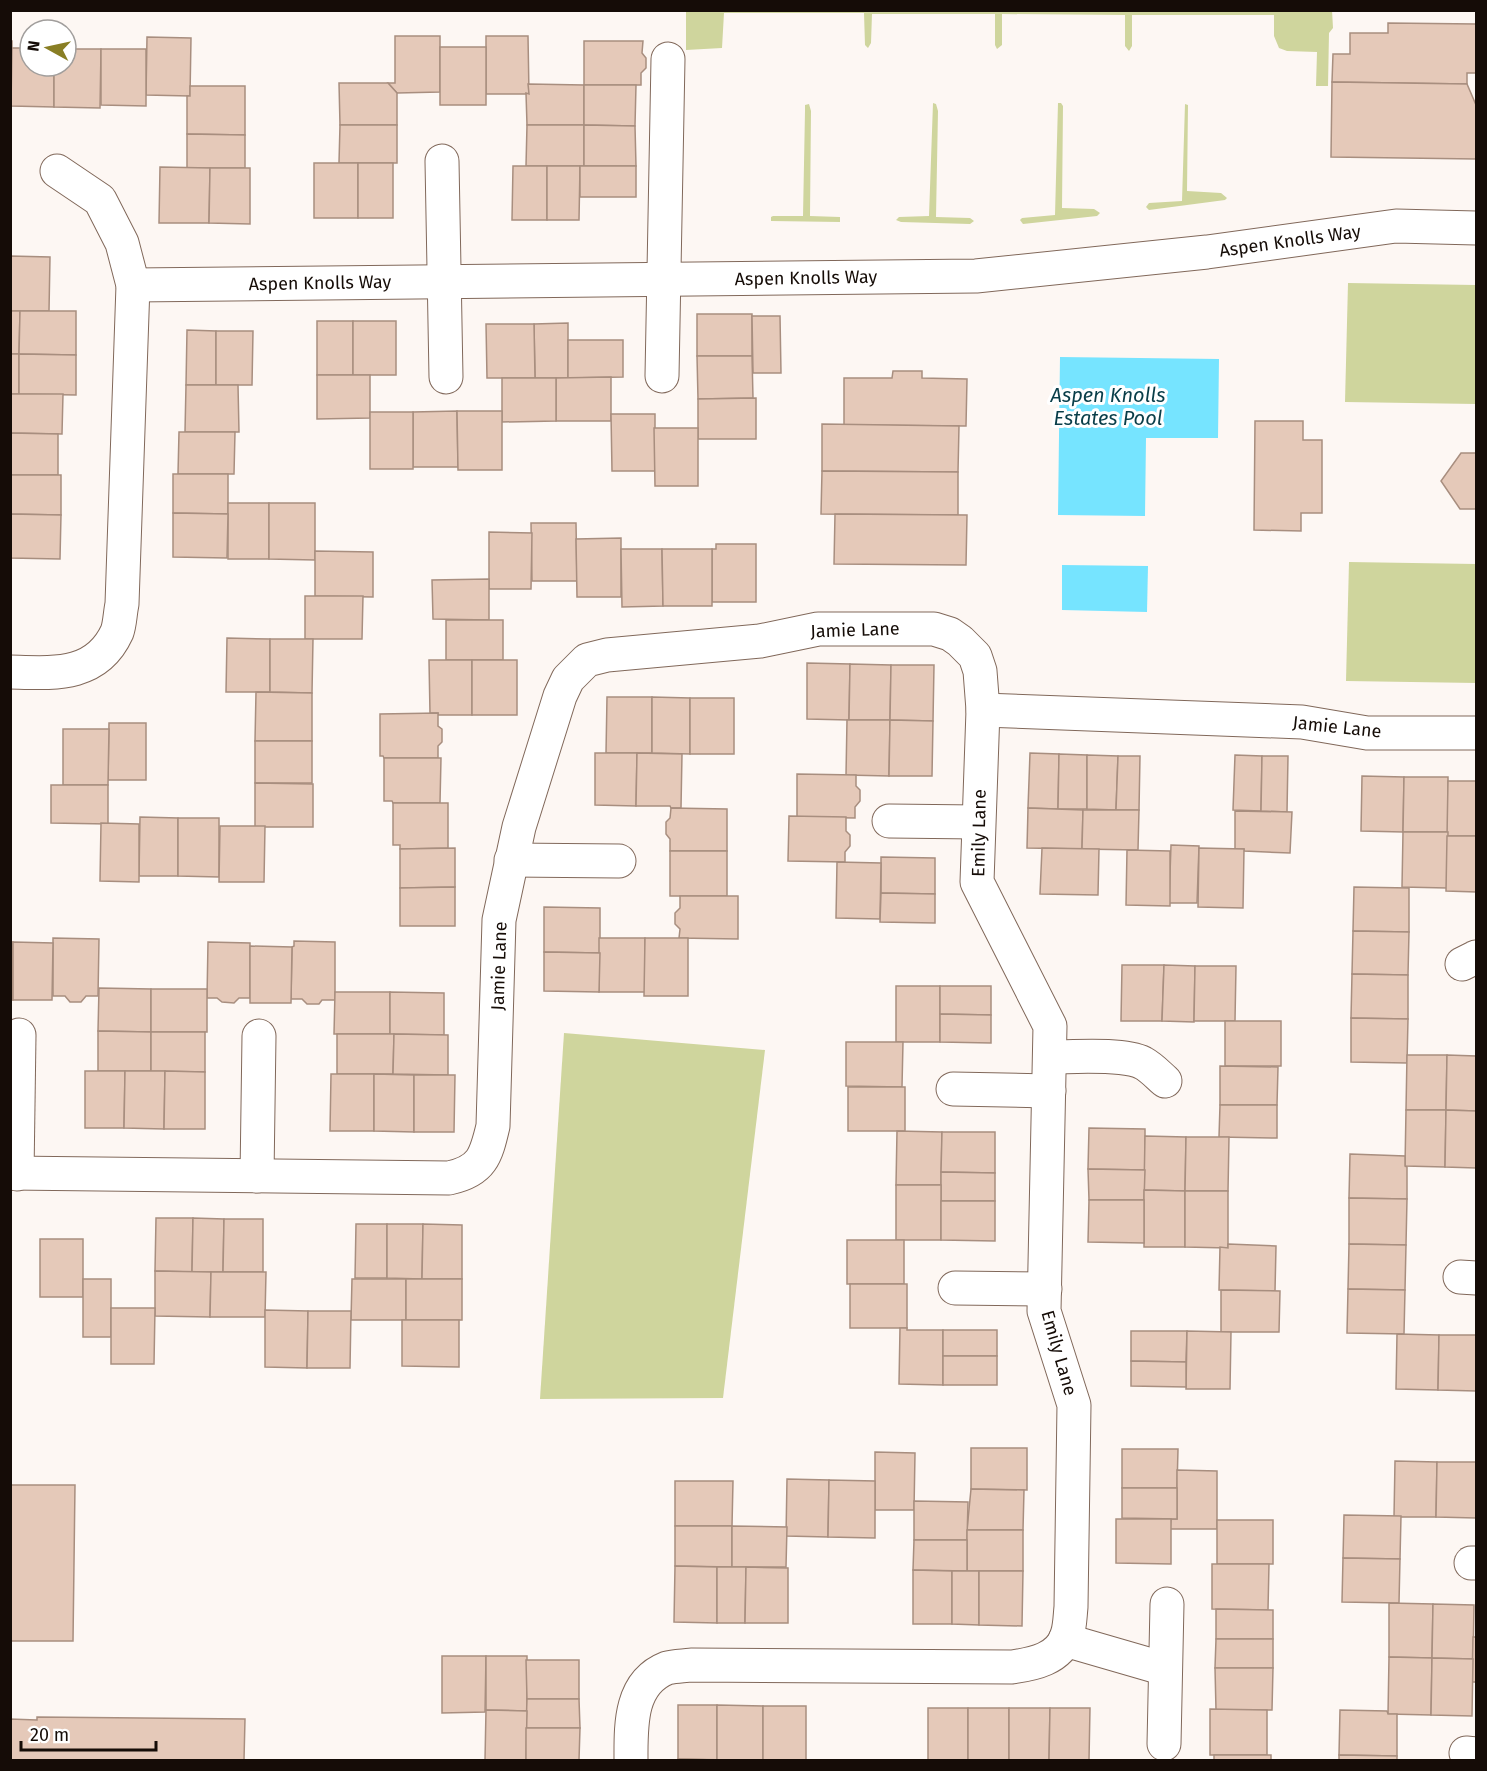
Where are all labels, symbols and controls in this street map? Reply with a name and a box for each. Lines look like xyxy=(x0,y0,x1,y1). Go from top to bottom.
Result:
north arrow xyxy=(18,18,78,78)
text: N xyxy=(23,39,44,53)
street label: Aspen Knolls Way xyxy=(1218,220,1362,262)
street label: Aspen Knolls Way xyxy=(734,266,878,290)
street label: Aspen Knolls Way xyxy=(248,271,392,295)
water label: Aspen Knolls Estates Pool xyxy=(1050,383,1165,430)
street label: Jamie Lane xyxy=(810,617,900,643)
street label: Jamie Lane xyxy=(1291,711,1383,743)
street label: Emily Lane xyxy=(967,789,991,877)
street label: Jamie Lane xyxy=(486,921,512,1011)
street label: Emily Lane xyxy=(1036,1308,1082,1398)
scale bar xyxy=(21,1714,156,1752)
text: 20 m xyxy=(30,1724,69,1746)

